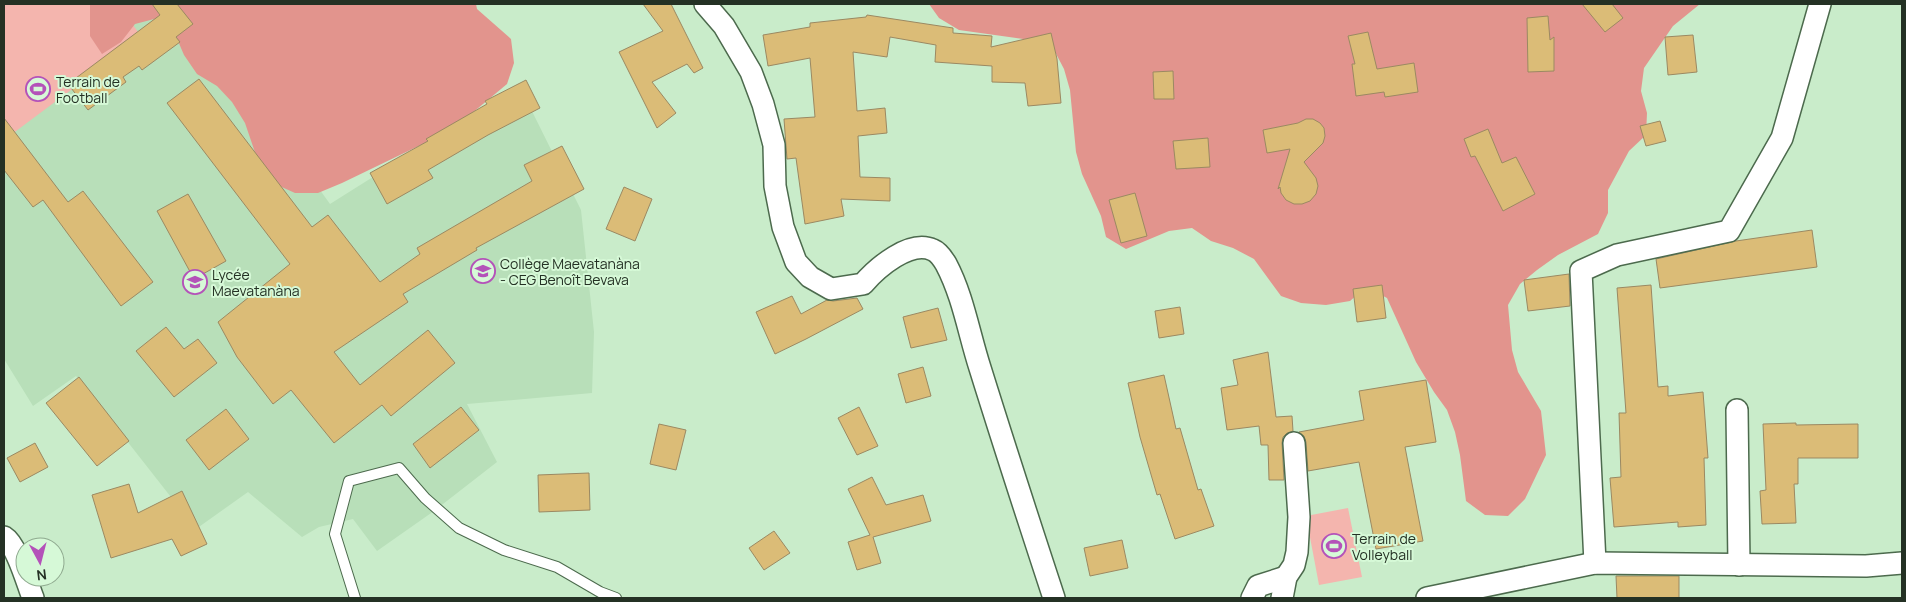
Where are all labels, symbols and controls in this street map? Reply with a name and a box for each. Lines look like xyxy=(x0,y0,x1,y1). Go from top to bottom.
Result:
place label: Terrain de Football xyxy=(56,72,120,107)
sports icon: Terrain de Football xyxy=(25,76,51,102)
place label: Collège Maevatanàna - CEG Benoît Bevava xyxy=(500,254,640,289)
school or university icon: Collège Maevatanàna - CEG Benoît Bevava xyxy=(470,258,496,284)
place label: Lycée Maevatanàna xyxy=(212,265,300,300)
school or university icon: Lycée Maevatanàna xyxy=(182,269,208,295)
place label: Terrain de Volleyball xyxy=(1352,529,1416,564)
sports icon: Terrain de Volleyball xyxy=(1321,533,1347,559)
north arrow xyxy=(15,537,65,587)
text: N xyxy=(35,565,48,585)

